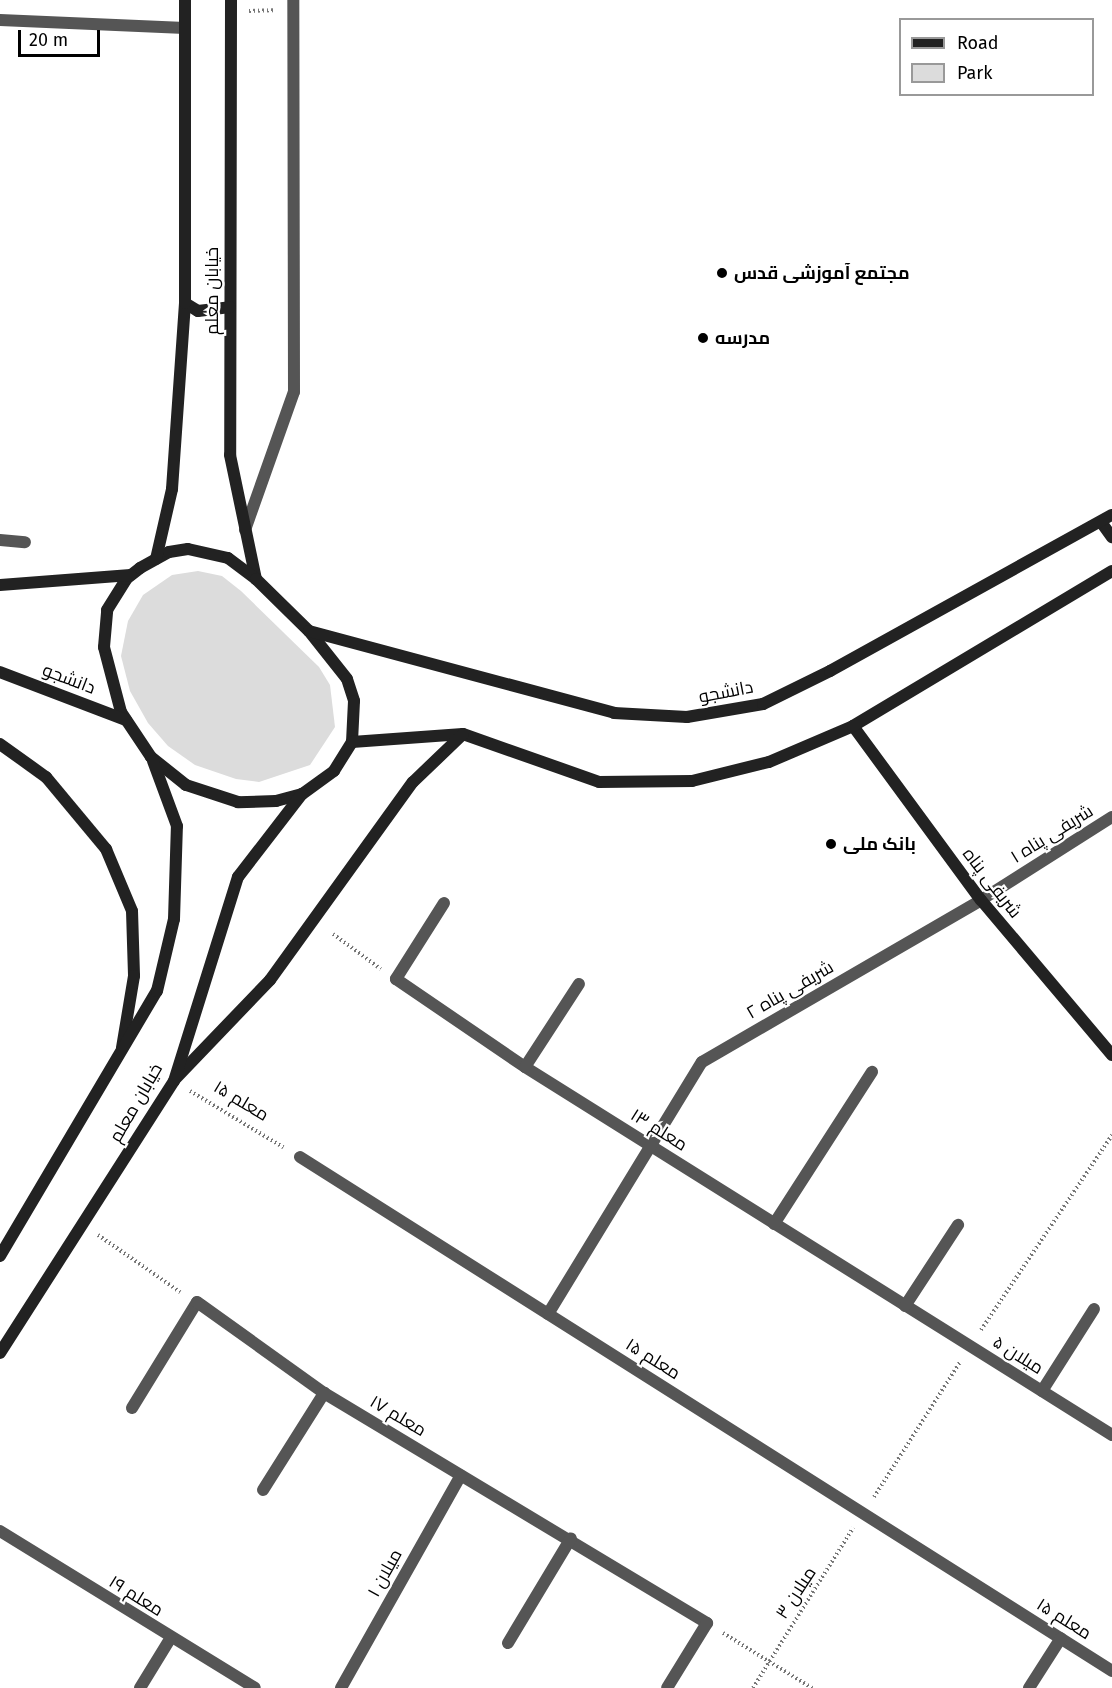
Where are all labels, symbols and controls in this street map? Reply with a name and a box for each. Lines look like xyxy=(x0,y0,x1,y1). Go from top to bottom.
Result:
scale bar xyxy=(21,18,104,56)
legend xyxy=(899,18,1094,96)
text: 20 m xyxy=(29,29,68,51)
text: Road xyxy=(957,32,999,54)
text: Park xyxy=(957,62,992,84)
street label: خیابان معلم xyxy=(201,247,223,335)
place label: مجتمع آموزشی قدس xyxy=(734,262,910,284)
marker: مجتمع آموزشی قدس xyxy=(715,266,729,280)
place label: مدرسه xyxy=(715,327,770,349)
marker: مدرسه xyxy=(696,331,710,345)
street label: دانشجو xyxy=(39,659,99,699)
street label: دانشجو xyxy=(697,676,755,708)
street label: شریفی پناه ۱ xyxy=(1007,800,1097,868)
place label: بانک ملی xyxy=(843,833,916,855)
marker: بانک ملی xyxy=(824,837,838,851)
street label: شریفی پناه xyxy=(958,844,1026,922)
street label: شریفی پناه ۲ xyxy=(743,956,837,1024)
street label: خیابان معلم xyxy=(105,1060,167,1146)
street label: معلم ۱۵ xyxy=(209,1076,273,1126)
street label: معلم ۱۳ xyxy=(627,1104,691,1156)
street label: میلان ۵ xyxy=(989,1331,1047,1379)
street label: معلم ۱۵ xyxy=(622,1334,684,1384)
street label: معلم ۱۷ xyxy=(366,1391,430,1441)
street label: میلان ۱ xyxy=(363,1545,407,1601)
street label: میلان ۳ xyxy=(771,1563,821,1623)
street label: معلم ۱۹ xyxy=(105,1571,167,1621)
street label: معلم ۱۵ xyxy=(1033,1594,1095,1644)

